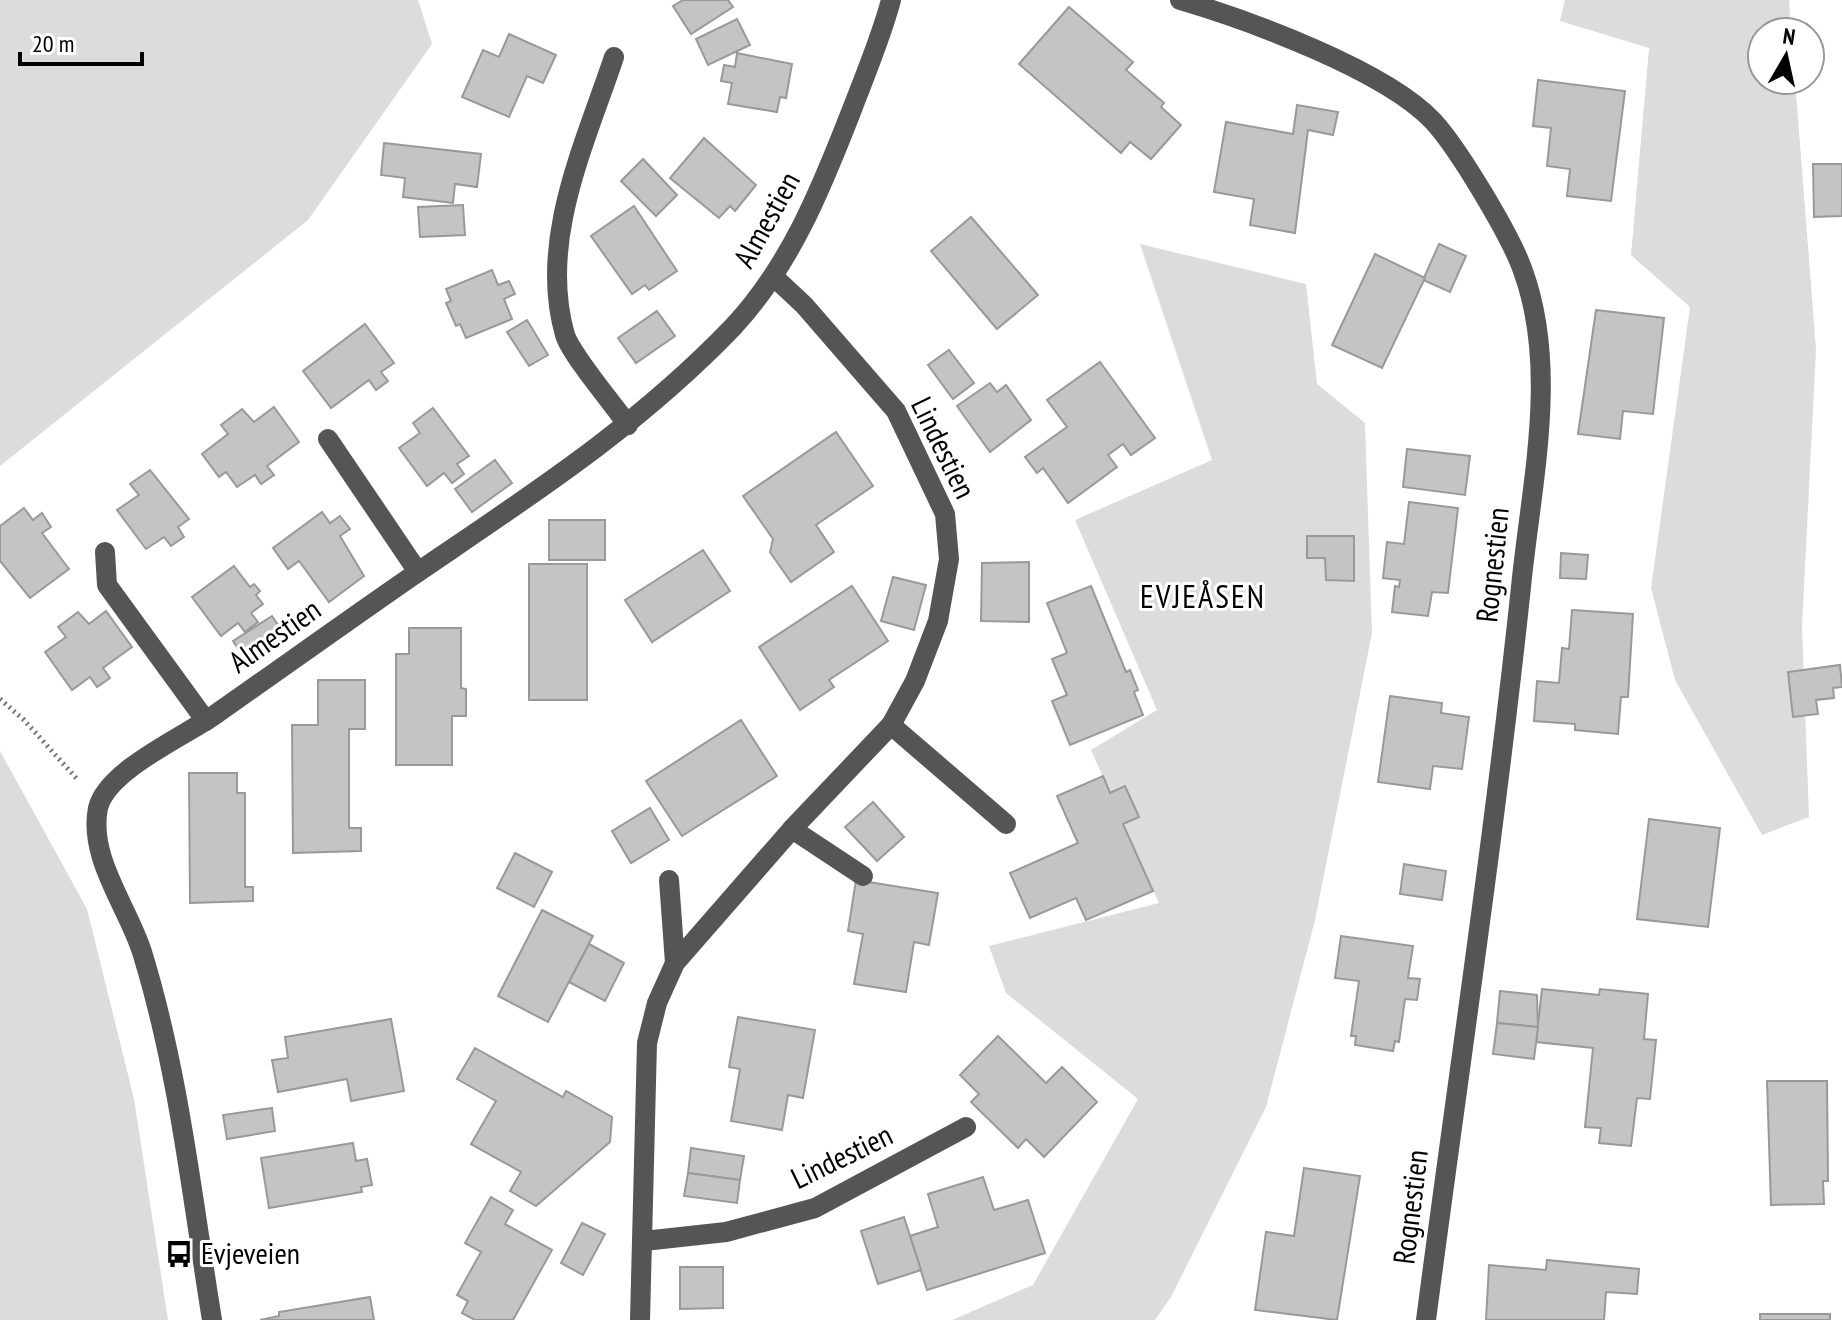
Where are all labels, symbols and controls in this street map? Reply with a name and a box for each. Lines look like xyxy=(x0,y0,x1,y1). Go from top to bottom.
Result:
scale bar xyxy=(20,16,142,66)
north arrow xyxy=(1746,16,1826,96)
text: N xyxy=(1781,21,1797,51)
text: 20 m xyxy=(32,28,74,59)
street label: Almestien xyxy=(724,165,808,274)
street label: Lindestien xyxy=(903,390,986,504)
street label: Rognestien xyxy=(1466,506,1517,624)
district label: EVJEÅSEN xyxy=(1140,575,1266,617)
street label: Almestien xyxy=(221,589,328,680)
street label: Lindestien xyxy=(784,1114,898,1197)
street label: Rognestien xyxy=(1383,1147,1436,1266)
place label: Evjeveien xyxy=(201,1233,300,1272)
bus stop icon: Evjeveien xyxy=(164,1239,194,1269)

